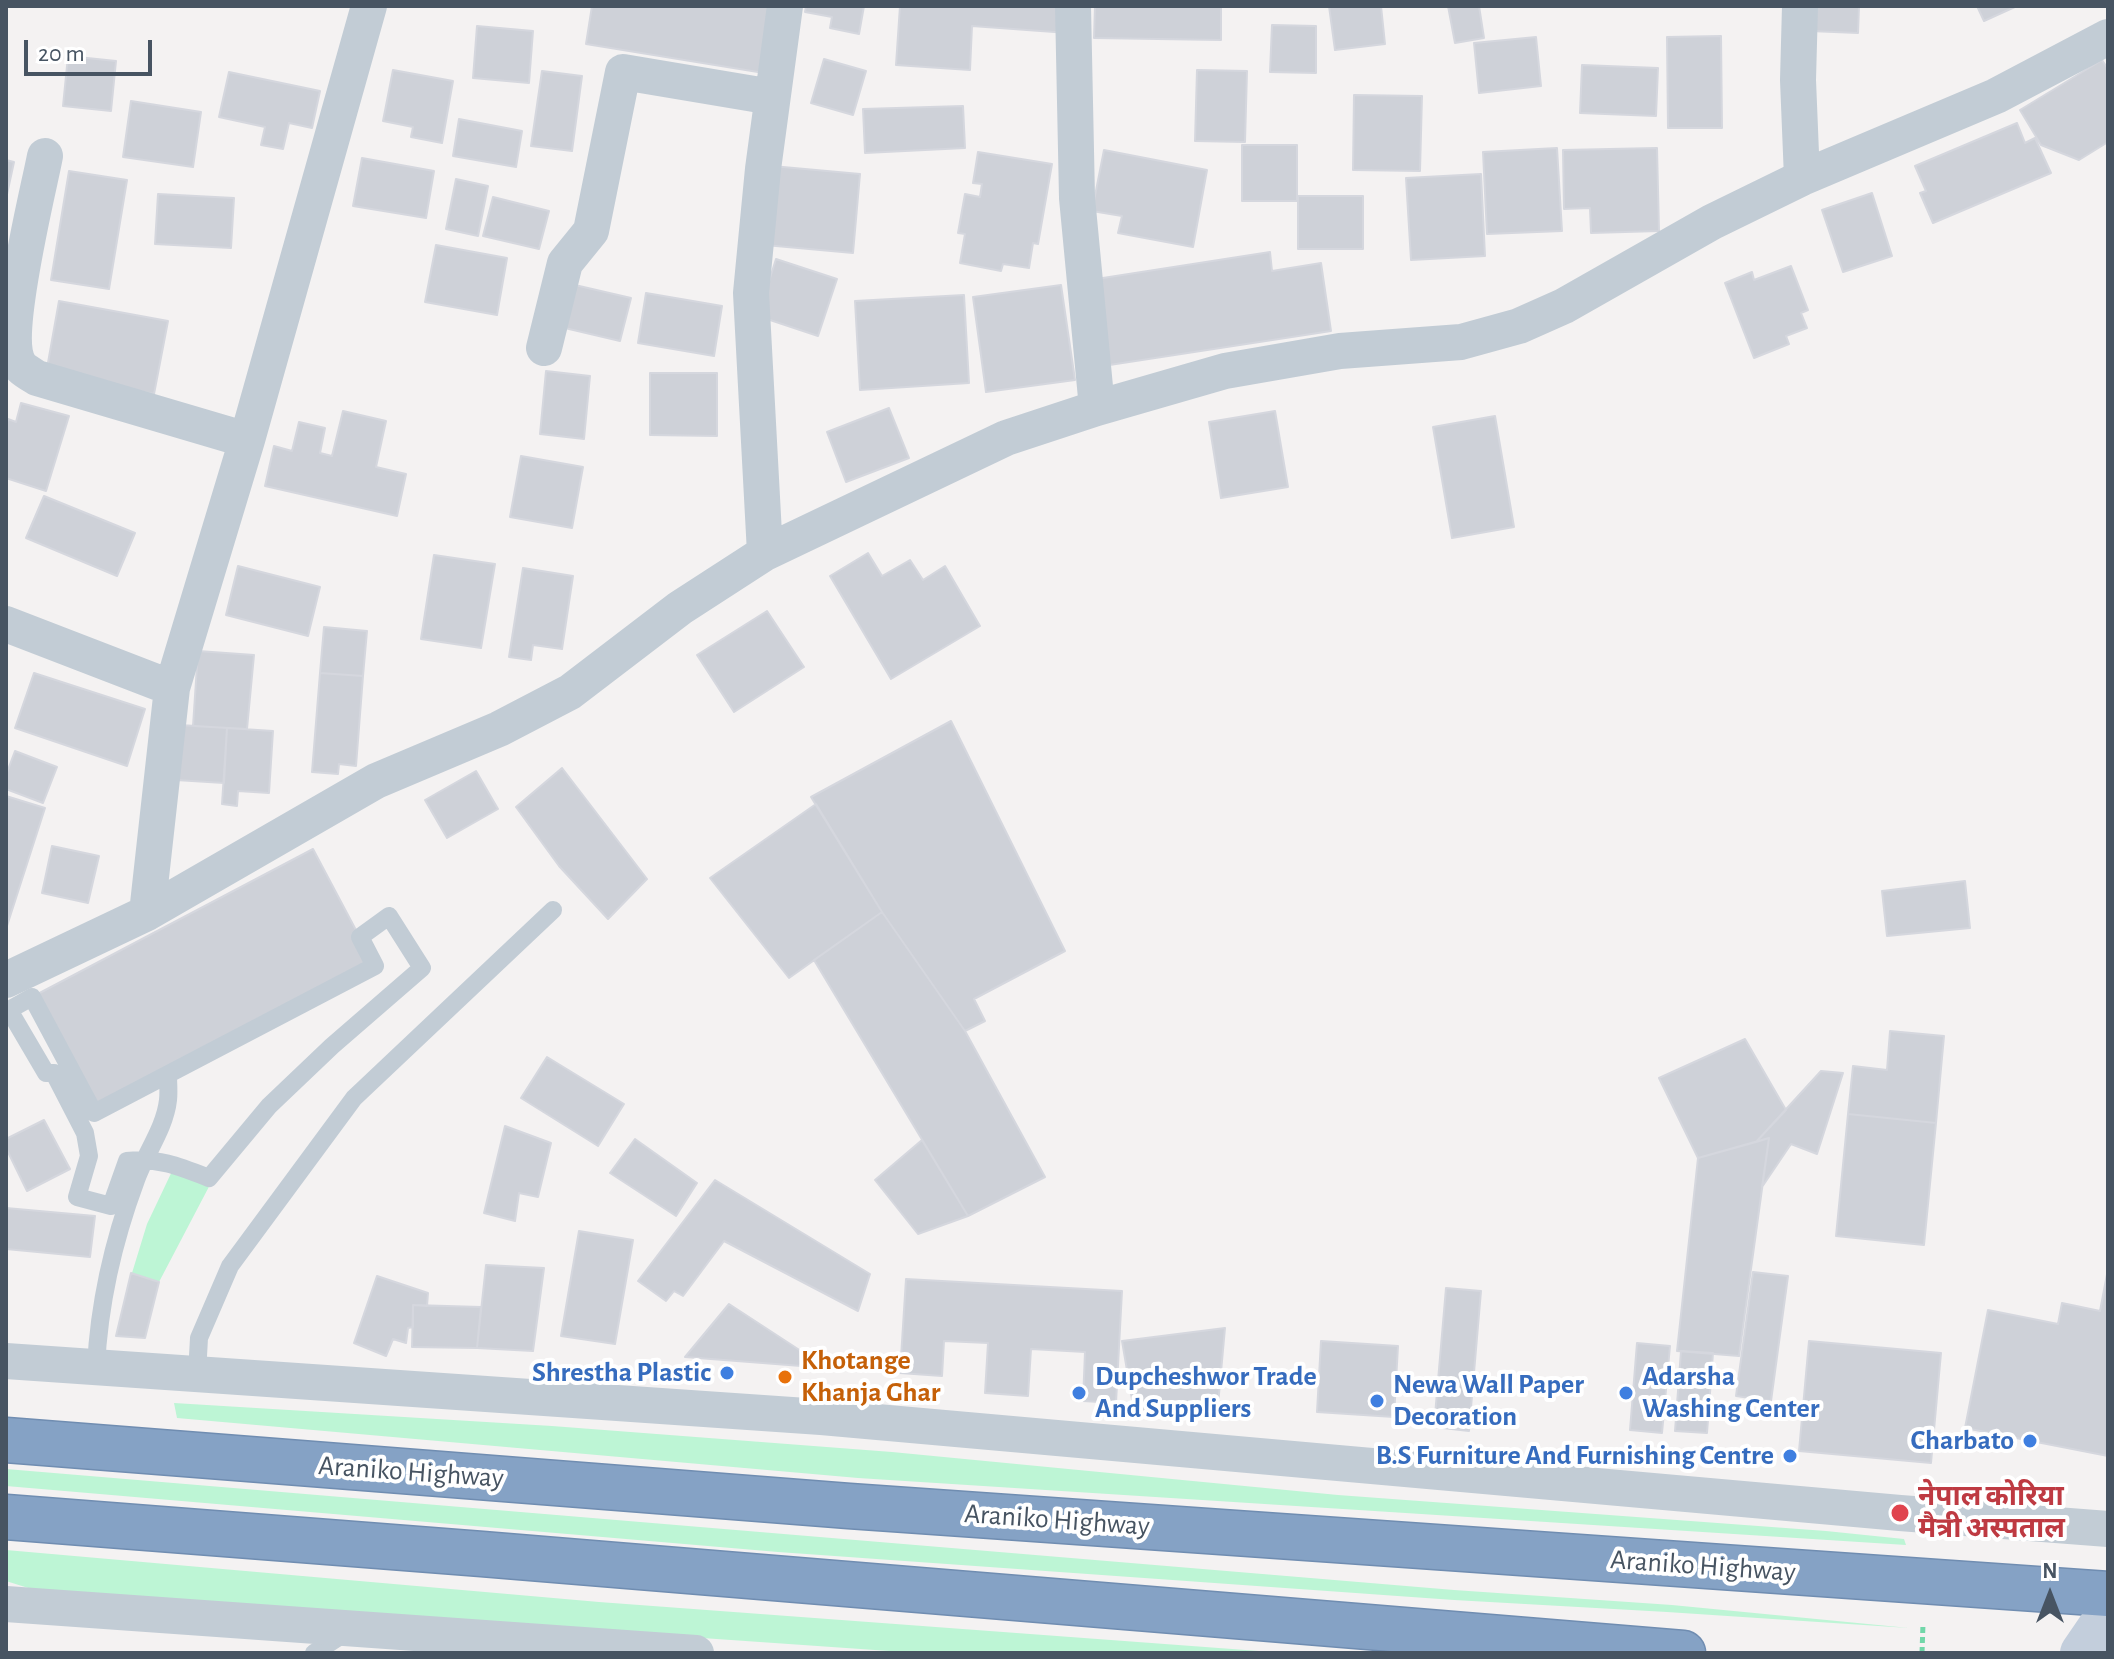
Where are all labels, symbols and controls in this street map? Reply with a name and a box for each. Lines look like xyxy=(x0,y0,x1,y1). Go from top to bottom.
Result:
scale bar xyxy=(28,24,156,74)
text: 20 m xyxy=(38,42,85,66)
place label: Khotange Khanja Ghar xyxy=(801,1344,940,1410)
place label: Shrestha Plastic xyxy=(532,1356,711,1390)
place label: Dupcheshwor Trade And Suppliers xyxy=(1095,1360,1317,1426)
place label: Adarsha Washing Center xyxy=(1642,1360,1819,1426)
marker: Shrestha Plastic xyxy=(718,1364,736,1382)
marker: Khotange Khanja Ghar xyxy=(776,1368,794,1386)
place label: Newa Wall Paper Decoration xyxy=(1393,1368,1584,1434)
marker: Dupcheshwor Trade And Suppliers xyxy=(1070,1384,1088,1402)
marker: Adarsha Washing Center xyxy=(1617,1384,1635,1402)
marker: Newa Wall Paper Decoration xyxy=(1368,1392,1386,1410)
place label: Charbato xyxy=(1910,1424,2014,1458)
marker: Charbato xyxy=(2021,1432,2039,1450)
place label: B.S Furniture And Furnishing Centre xyxy=(1376,1439,1774,1473)
marker: B.S Furniture And Furnishing Centre xyxy=(1781,1447,1799,1465)
street label: Araniko Highway xyxy=(317,1449,505,1495)
place label: नेपाल कोरिया मैत्री अस्पताल xyxy=(1918,1480,2065,1546)
street label: Araniko Highway xyxy=(963,1497,1151,1543)
marker: नेपाल कोरिया मैत्री अस्पताल xyxy=(1889,1502,1911,1524)
street label: Araniko Highway xyxy=(1609,1543,1797,1589)
north arrow xyxy=(2010,1555,2090,1635)
text: N xyxy=(2042,1560,2058,1582)

